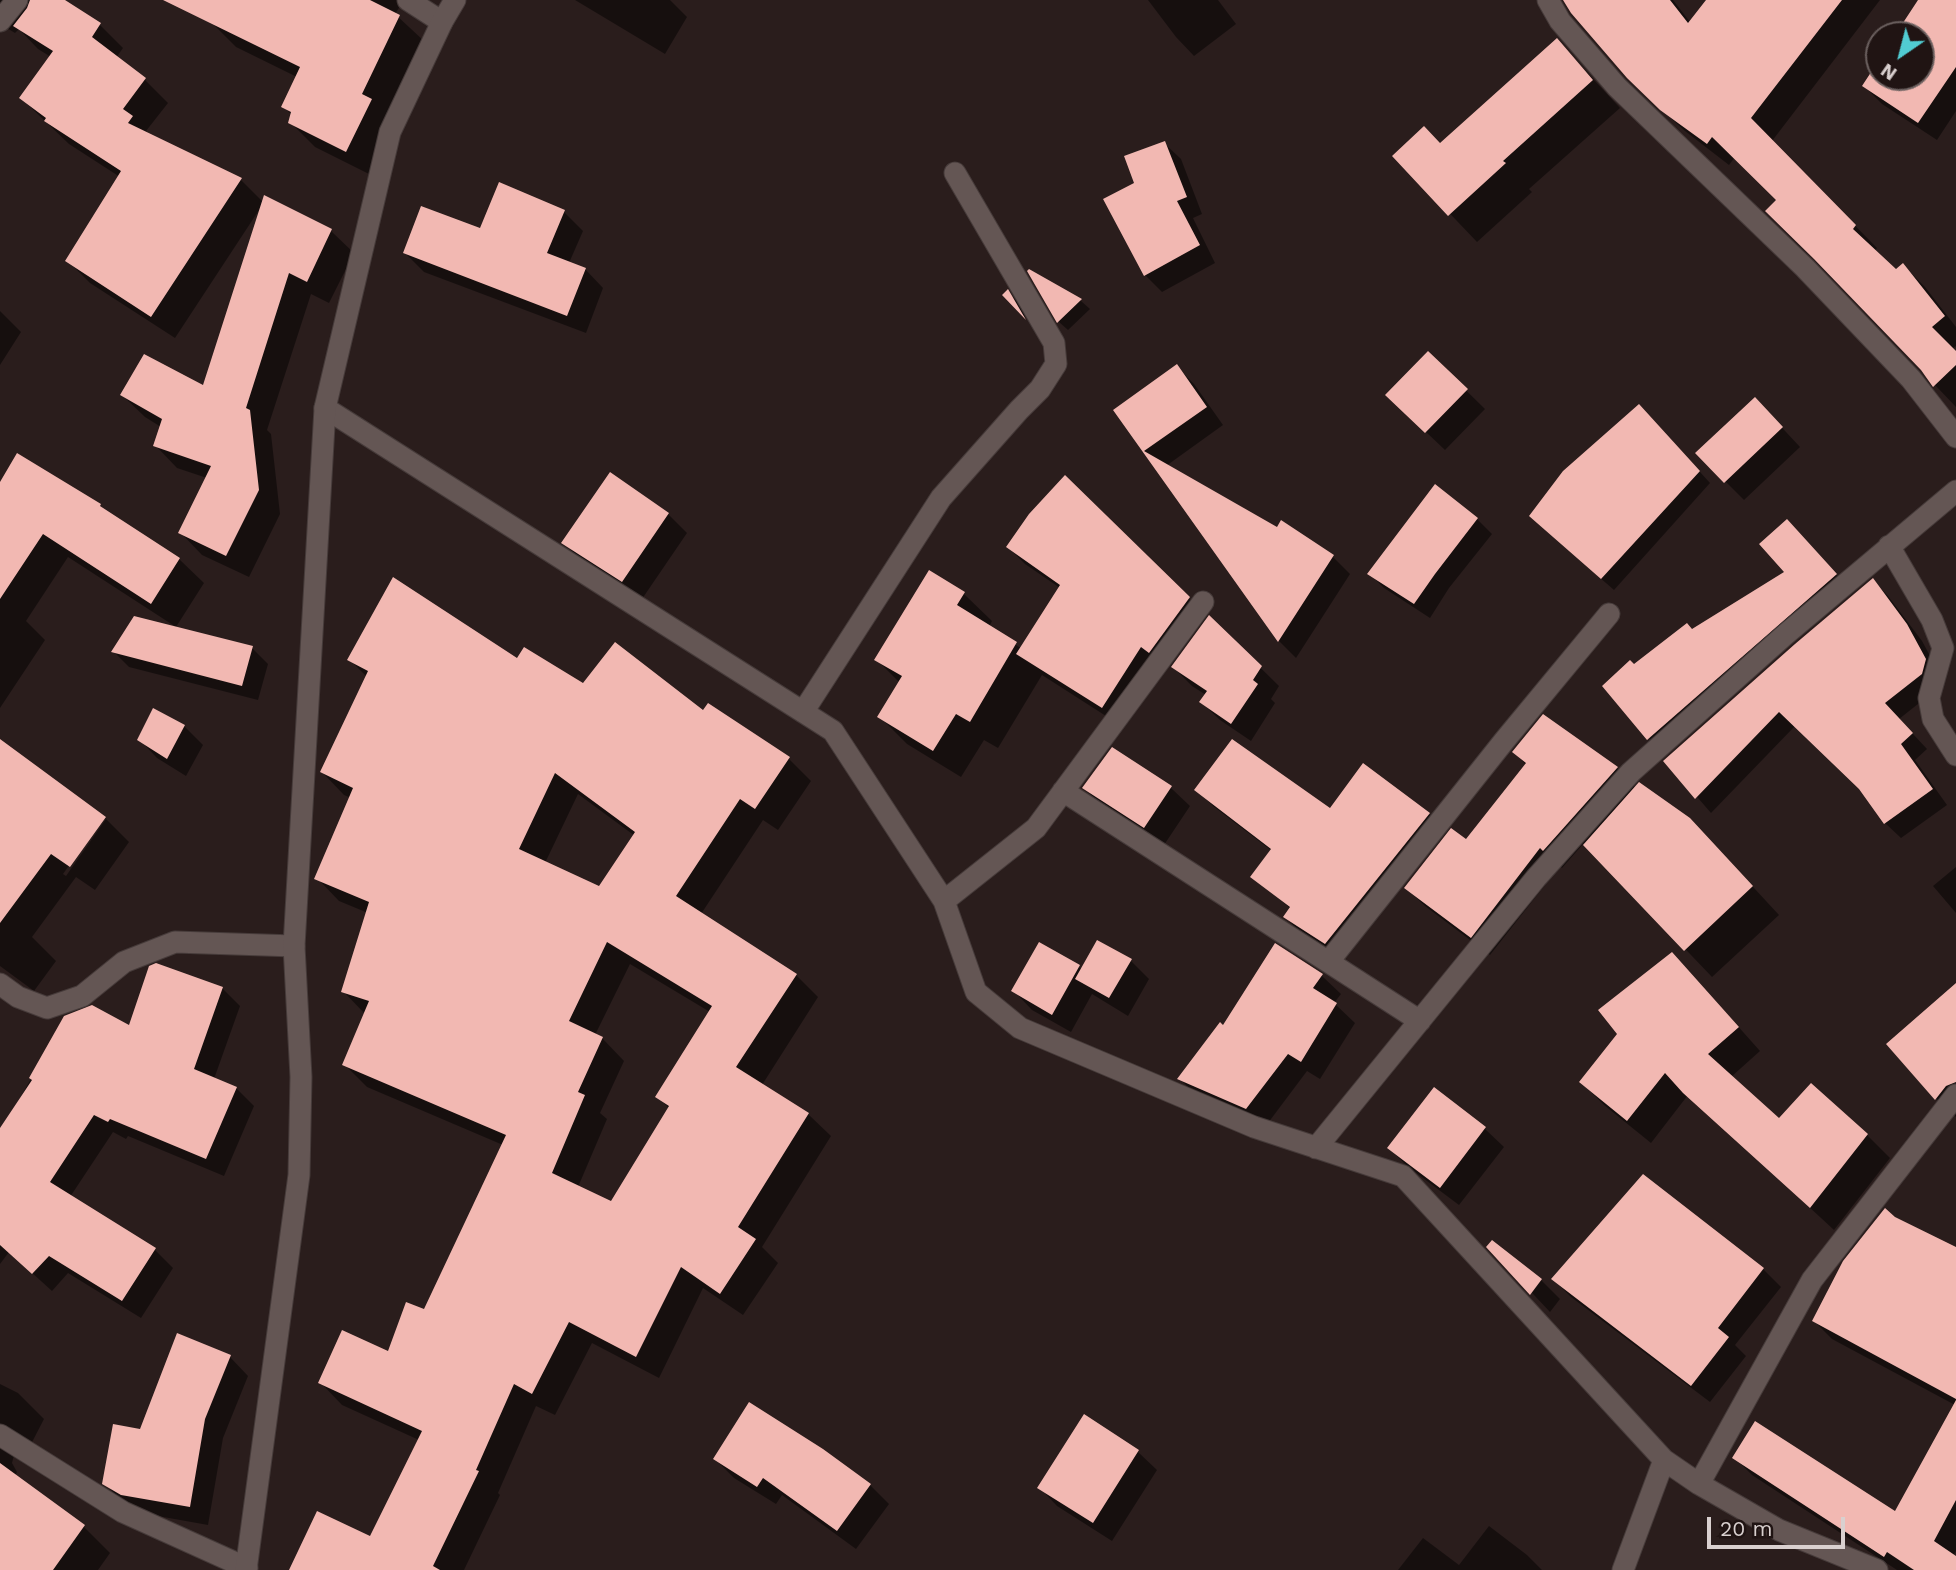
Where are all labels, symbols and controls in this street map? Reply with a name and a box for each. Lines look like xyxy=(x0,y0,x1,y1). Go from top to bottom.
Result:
north arrow xyxy=(1865,21,1935,91)
text: N xyxy=(1876,59,1901,85)
scale bar xyxy=(1711,1504,1849,1548)
text: 20 m xyxy=(1720,1516,1772,1541)

